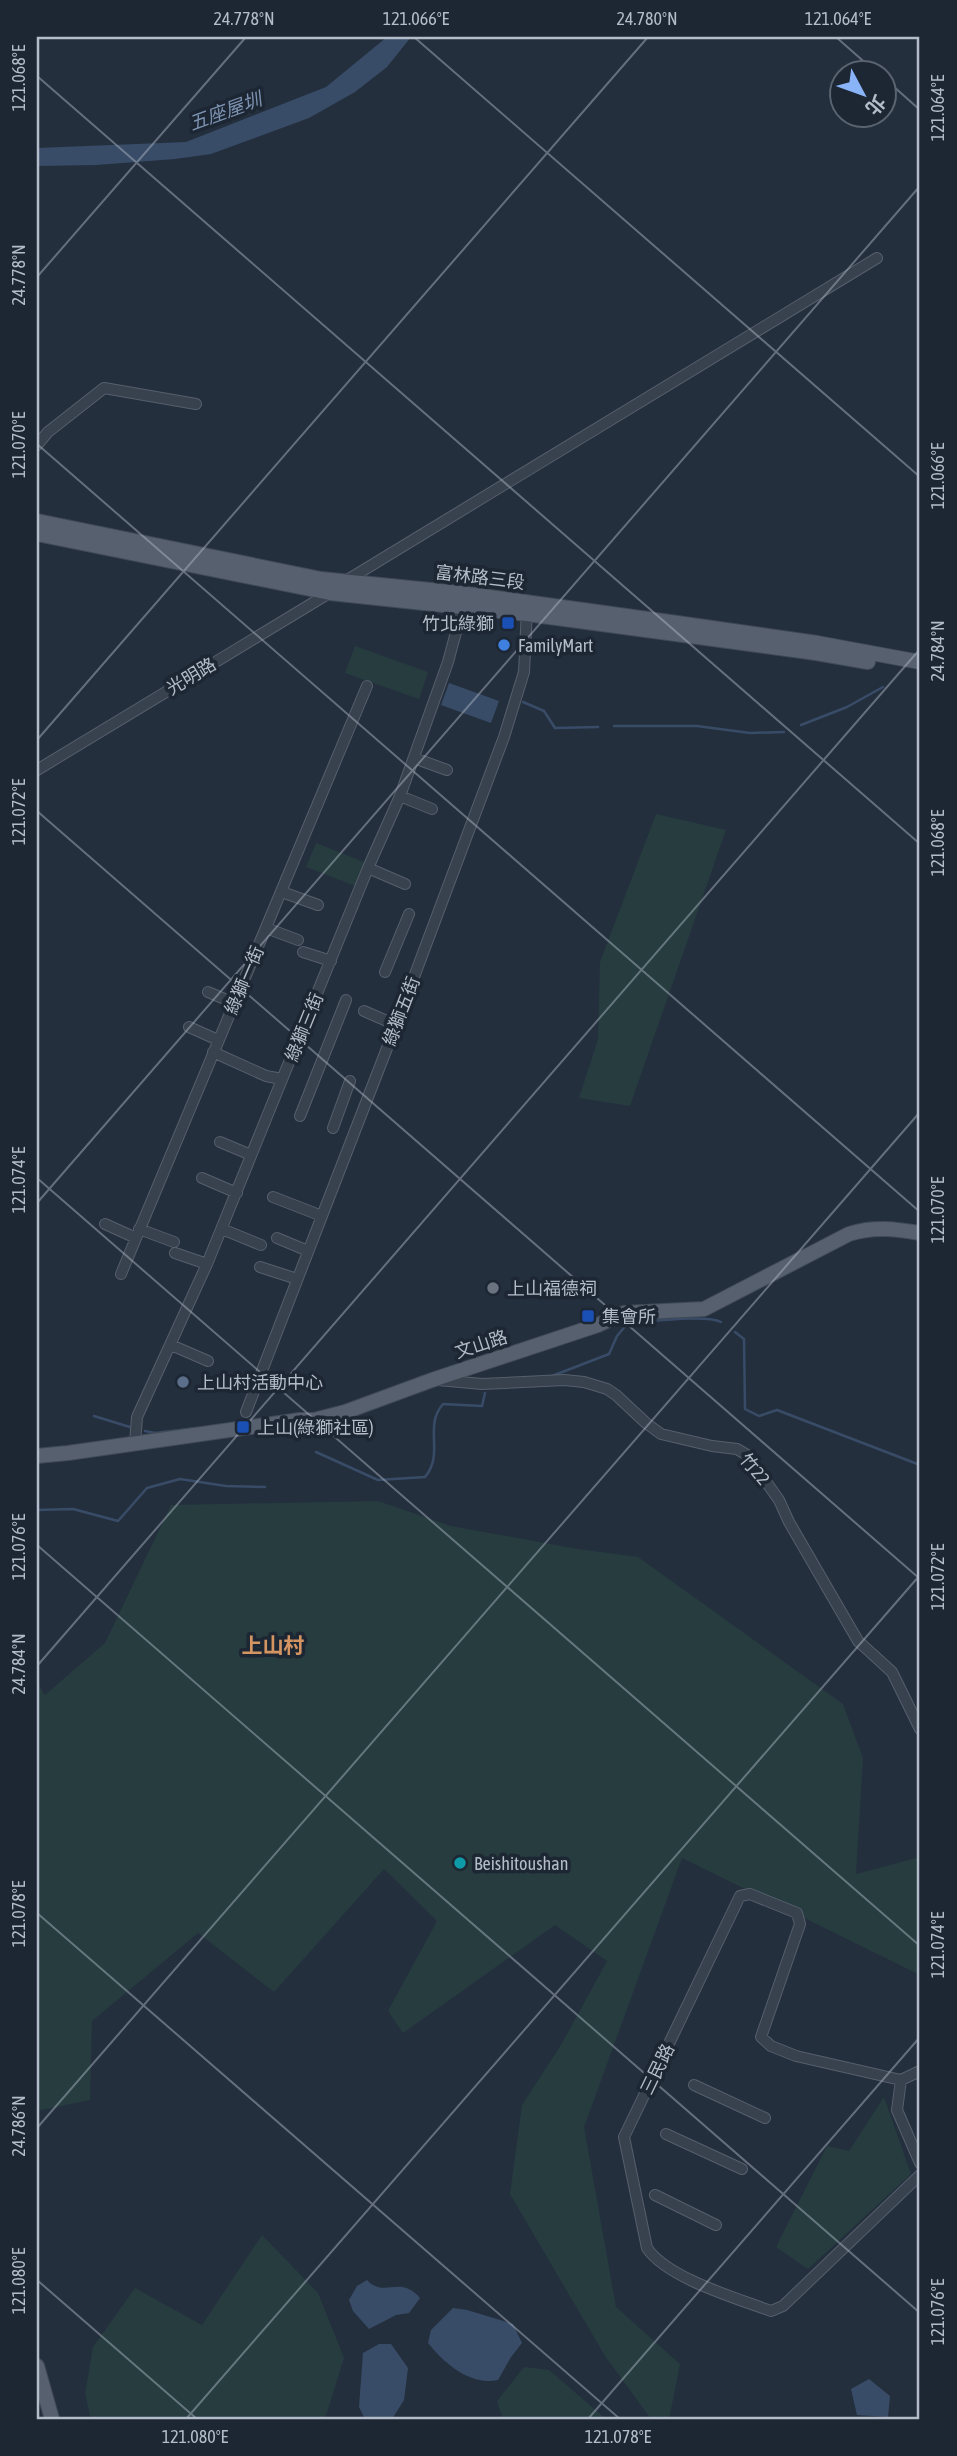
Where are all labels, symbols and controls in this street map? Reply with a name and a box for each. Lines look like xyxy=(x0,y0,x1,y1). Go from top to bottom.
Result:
text: 24.778°N xyxy=(213,8,275,29)
text: 121.066°E xyxy=(383,8,450,29)
text: 24.780°N xyxy=(616,8,678,29)
text: 121.064°E xyxy=(805,8,872,29)
text: 121.068°E xyxy=(8,44,29,111)
north arrow xyxy=(828,60,898,130)
text: 121.064°E xyxy=(927,74,948,141)
water label: 五座屋圳 xyxy=(186,87,267,134)
text: 北 xyxy=(861,91,890,120)
text: 24.778°N xyxy=(8,244,29,306)
text: 121.070°E xyxy=(8,411,29,478)
text: 121.066°E xyxy=(927,442,948,509)
street label: 富林路三段 xyxy=(434,561,526,593)
place label: 竹北綠獅 xyxy=(422,613,494,634)
marker: 竹北綠獅 xyxy=(500,615,516,631)
text: 24.784°N xyxy=(927,620,948,682)
place label: FamilyMart xyxy=(518,635,593,656)
marker: FamilyMart xyxy=(496,637,512,653)
street label: 光明路 xyxy=(162,653,220,699)
text: 121.072°E xyxy=(8,778,29,845)
text: 121.068°E xyxy=(927,809,948,876)
street label: 綠獅一街 xyxy=(220,943,268,1017)
street label: 綠獅五街 xyxy=(378,974,424,1048)
street label: 綠獅三街 xyxy=(281,990,327,1064)
text: 121.074°E xyxy=(8,1146,29,1213)
text: 121.070°E xyxy=(927,1176,948,1243)
place label: 上山福德祠 xyxy=(507,1278,597,1299)
marker: 上山福德祠 xyxy=(485,1280,501,1296)
place label: 集會所 xyxy=(602,1306,656,1327)
marker: 集會所 xyxy=(580,1308,596,1324)
street label: 文山路 xyxy=(452,1326,510,1362)
place label: 上山村活動中心 xyxy=(197,1372,323,1393)
marker: 上山村活動中心 xyxy=(175,1374,191,1390)
place label: 上山(綠獅社區) xyxy=(257,1417,374,1438)
marker: 上山(綠獅社區) xyxy=(235,1419,251,1435)
street label: 竹22 xyxy=(736,1449,774,1489)
text: 121.076°E xyxy=(8,1513,29,1580)
text: 121.072°E xyxy=(927,1543,948,1610)
text: 24.784°N xyxy=(8,1633,29,1695)
district label: 上山村 xyxy=(242,1633,305,1657)
place label: Beishitoushan xyxy=(474,1853,568,1874)
marker: Beishitoushan xyxy=(452,1855,468,1871)
text: 121.078°E xyxy=(8,1880,29,1947)
text: 121.074°E xyxy=(927,1911,948,1978)
street label: 三民路 xyxy=(636,2040,678,2098)
text: 24.786°N xyxy=(8,2095,29,2157)
text: 121.080°E xyxy=(8,2247,29,2314)
text: 121.076°E xyxy=(927,2278,948,2345)
text: 121.080°E xyxy=(162,2426,229,2447)
text: 121.078°E xyxy=(585,2426,652,2447)

